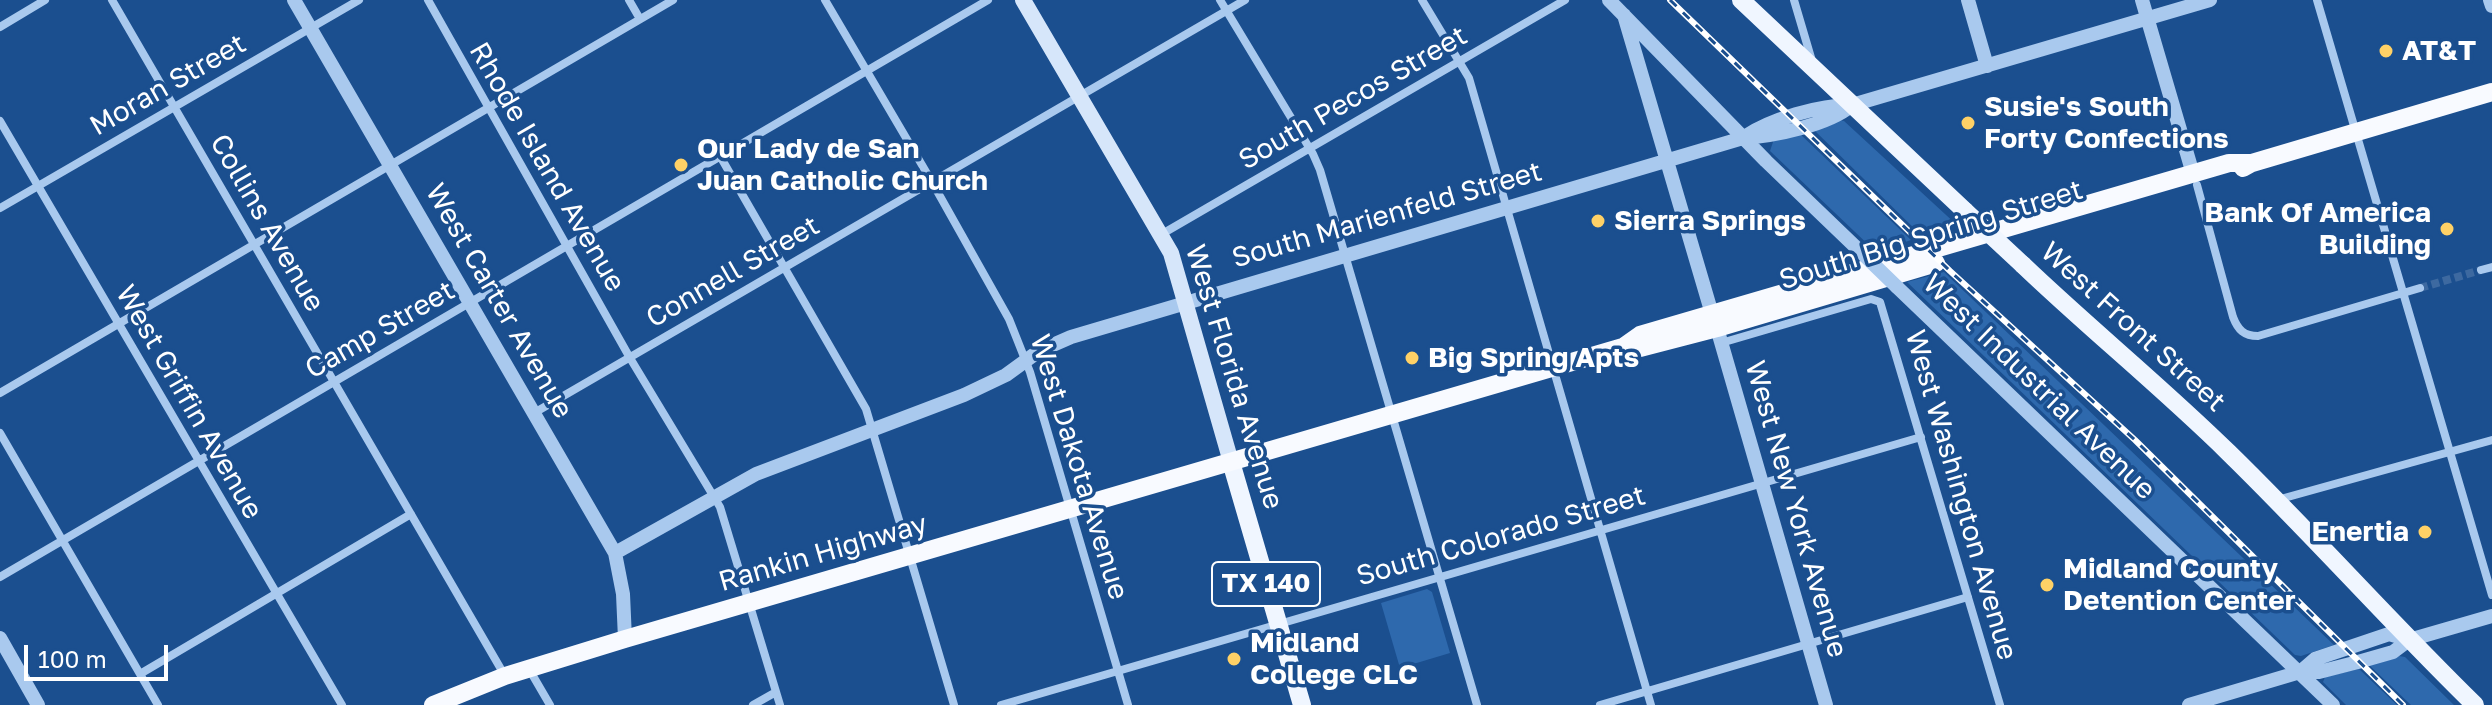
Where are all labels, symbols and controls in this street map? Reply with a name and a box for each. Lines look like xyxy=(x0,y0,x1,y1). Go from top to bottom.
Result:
street label: South Pecos Street xyxy=(1233,19,1473,177)
street label: Moran Street xyxy=(84,27,252,143)
place label: AT&T xyxy=(2402,34,2476,68)
street label: Rhode Island Avenue xyxy=(462,36,632,298)
marker: AT&T xyxy=(2377,42,2395,60)
place label: Susie's South Forty Confections xyxy=(1984,90,2229,156)
marker: Susie's South Forty Confections xyxy=(1959,114,1977,132)
street label: Collins Avenue xyxy=(203,128,331,318)
place label: Our Lady de San Juan Catholic Church xyxy=(697,132,988,198)
street label: South Marienfeld Street xyxy=(1228,155,1546,275)
marker: Our Lady de San Juan Catholic Church xyxy=(672,156,690,174)
street label: South Big Spring Street xyxy=(1775,173,2087,297)
street label: West Carter Avenue xyxy=(418,178,580,424)
place label: Bank Of America Building xyxy=(2204,196,2431,262)
place label: Sierra Springs xyxy=(1614,204,1806,238)
street label: Connell Street xyxy=(640,209,826,335)
marker: Sierra Springs xyxy=(1589,212,1607,230)
marker: Bank Of America Building xyxy=(2438,220,2456,238)
street label: West Front Street xyxy=(2034,235,2232,419)
street label: West Florida Avenue xyxy=(1178,241,1290,513)
street label: West Industrial Avenue xyxy=(1916,267,2162,507)
street label: Camp Street xyxy=(299,274,461,386)
street label: West Griffin Avenue xyxy=(108,279,270,525)
street label: West Washington Avenue xyxy=(1898,326,2024,664)
street label: West Dakota Avenue xyxy=(1023,330,1135,604)
place label: Big Spring Apts xyxy=(1428,341,1639,375)
marker: Big Spring Apts xyxy=(1403,349,1421,367)
street label: West New York Avenue xyxy=(1738,357,1854,661)
street label: South Colorado Street xyxy=(1353,479,1649,593)
street label: Rankin Highway xyxy=(715,507,931,599)
place label: Enertia xyxy=(2311,515,2409,549)
marker: Enertia xyxy=(2416,523,2434,541)
place label: Midland County Detention Center xyxy=(2063,552,2296,618)
road number: TX 140 xyxy=(1212,562,1320,606)
marker: Midland County Detention Center xyxy=(2038,576,2056,594)
place label: Midland College CLC xyxy=(1250,626,1418,692)
scale bar xyxy=(28,629,172,679)
text: 100 m xyxy=(38,644,107,673)
marker: Midland College CLC xyxy=(1225,650,1243,668)

